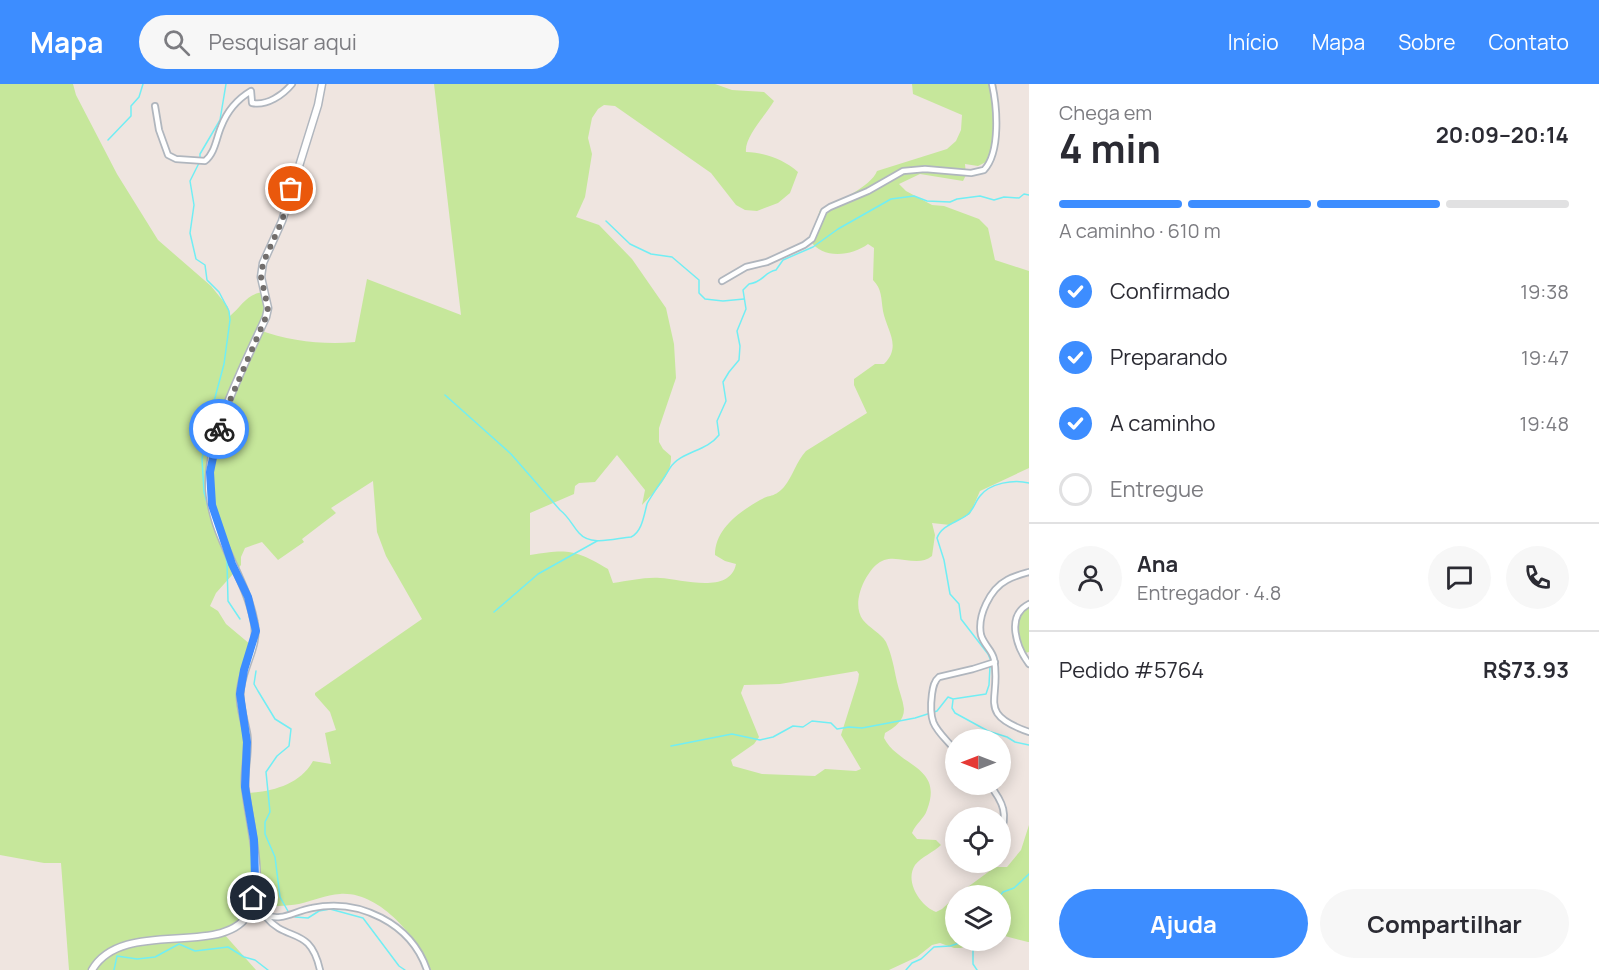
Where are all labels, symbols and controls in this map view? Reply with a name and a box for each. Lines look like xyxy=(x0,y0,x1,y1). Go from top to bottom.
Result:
search box xyxy=(139,15,559,69)
text: Mapa xyxy=(30,23,103,61)
icon: search xyxy=(160,26,193,59)
text: Pesquisar aqui xyxy=(208,27,357,57)
text: Início xyxy=(1228,28,1279,56)
text: Mapa xyxy=(1312,28,1365,56)
text: Sobre xyxy=(1398,28,1456,56)
text: Contato xyxy=(1489,28,1569,56)
text: Chega em xyxy=(1059,99,1152,126)
text: 20:09–20:14 xyxy=(1436,120,1569,150)
text: 4 min xyxy=(1059,121,1161,175)
pin xyxy=(265,163,316,214)
icon: bag xyxy=(274,172,307,205)
text: A caminho · 610 m xyxy=(1059,217,1221,244)
icon: check xyxy=(1059,275,1092,308)
text: Confirmado xyxy=(1110,276,1230,306)
text: 19:38 xyxy=(1520,278,1569,305)
icon: check xyxy=(1059,341,1092,374)
text: Preparando xyxy=(1110,342,1228,372)
text: 19:47 xyxy=(1521,344,1569,371)
courier xyxy=(189,399,249,459)
icon: check xyxy=(1059,407,1092,440)
text: A caminho xyxy=(1110,408,1216,438)
text: 19:48 xyxy=(1519,410,1569,437)
icon: bike xyxy=(203,413,236,446)
text: Entregue xyxy=(1110,474,1204,504)
button: person xyxy=(1059,546,1122,609)
button: chat xyxy=(1428,546,1491,609)
button: phone xyxy=(1506,546,1569,609)
text: Ana xyxy=(1137,549,1178,579)
text: Entregador · 4.8 xyxy=(1137,579,1281,606)
text: Pedido #5764 xyxy=(1059,655,1204,685)
text: R$73.93 xyxy=(1483,655,1569,685)
north arrow xyxy=(945,729,1011,795)
map controls xyxy=(945,729,1011,951)
button: locate xyxy=(945,807,1011,873)
pin xyxy=(227,872,278,923)
icon: home xyxy=(236,881,269,914)
button: layers xyxy=(945,885,1011,951)
button: Ajuda xyxy=(1059,889,1308,958)
button: Compartilhar xyxy=(1320,889,1569,958)

